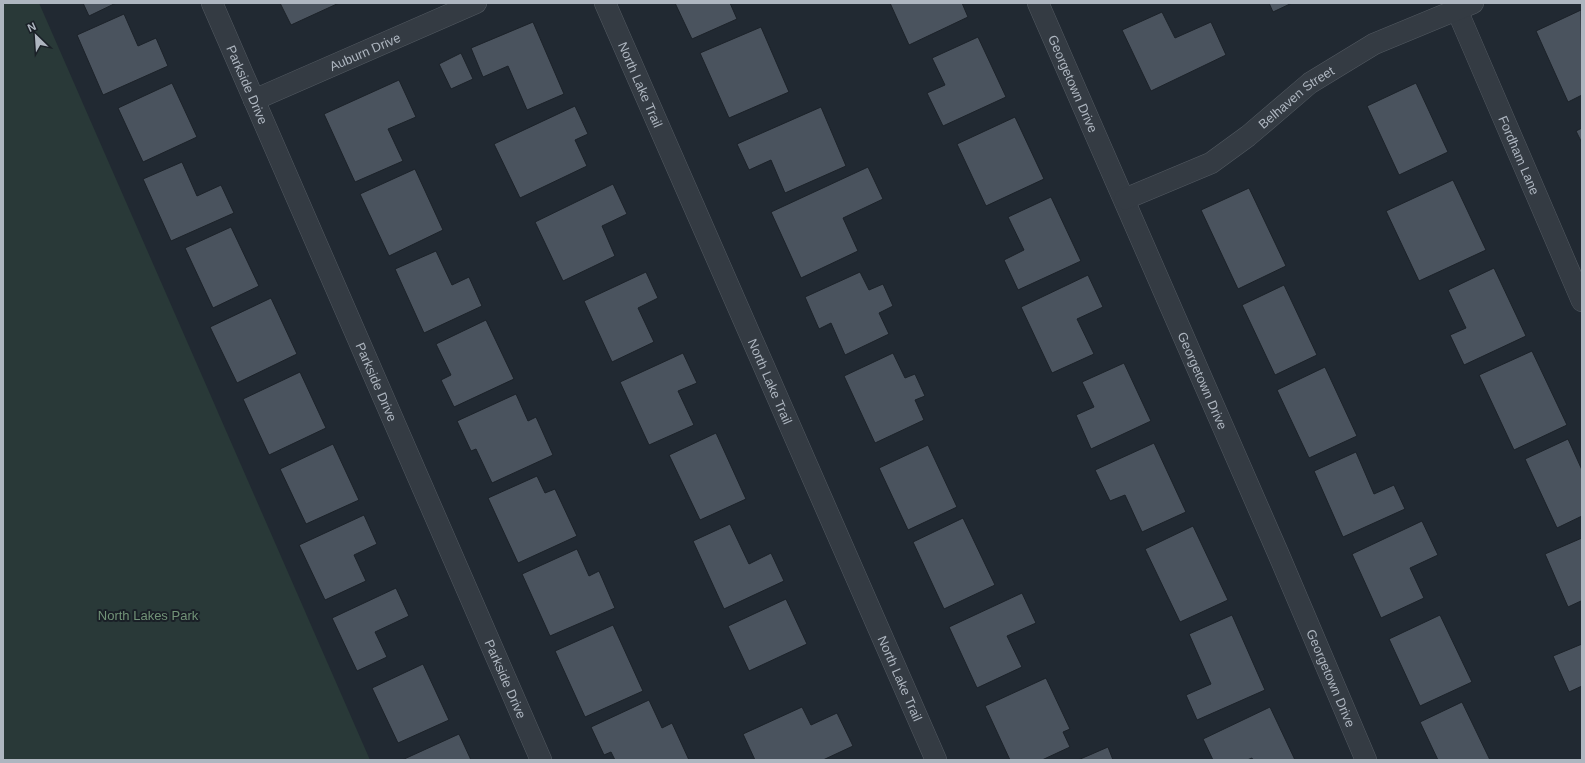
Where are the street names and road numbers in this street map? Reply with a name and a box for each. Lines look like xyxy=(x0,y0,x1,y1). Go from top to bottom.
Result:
street label: Auburn Drive xyxy=(327,29,403,74)
street label: Georgetown Drive xyxy=(1045,33,1101,135)
street label: North Lake Trail xyxy=(615,39,666,130)
street label: Parkside Drive xyxy=(224,43,271,126)
street label: Belhaven Street xyxy=(1255,63,1337,132)
street label: Fordham Lane xyxy=(1496,113,1543,197)
street label: Georgetown Drive xyxy=(1175,330,1231,432)
street label: North Lake Trail xyxy=(745,336,796,427)
street label: Parkside Drive xyxy=(353,340,400,424)
street label: Georgetown Drive xyxy=(1304,627,1359,729)
street label: North Lake Trail xyxy=(875,633,926,723)
street label: Parkside Drive xyxy=(482,637,530,721)

